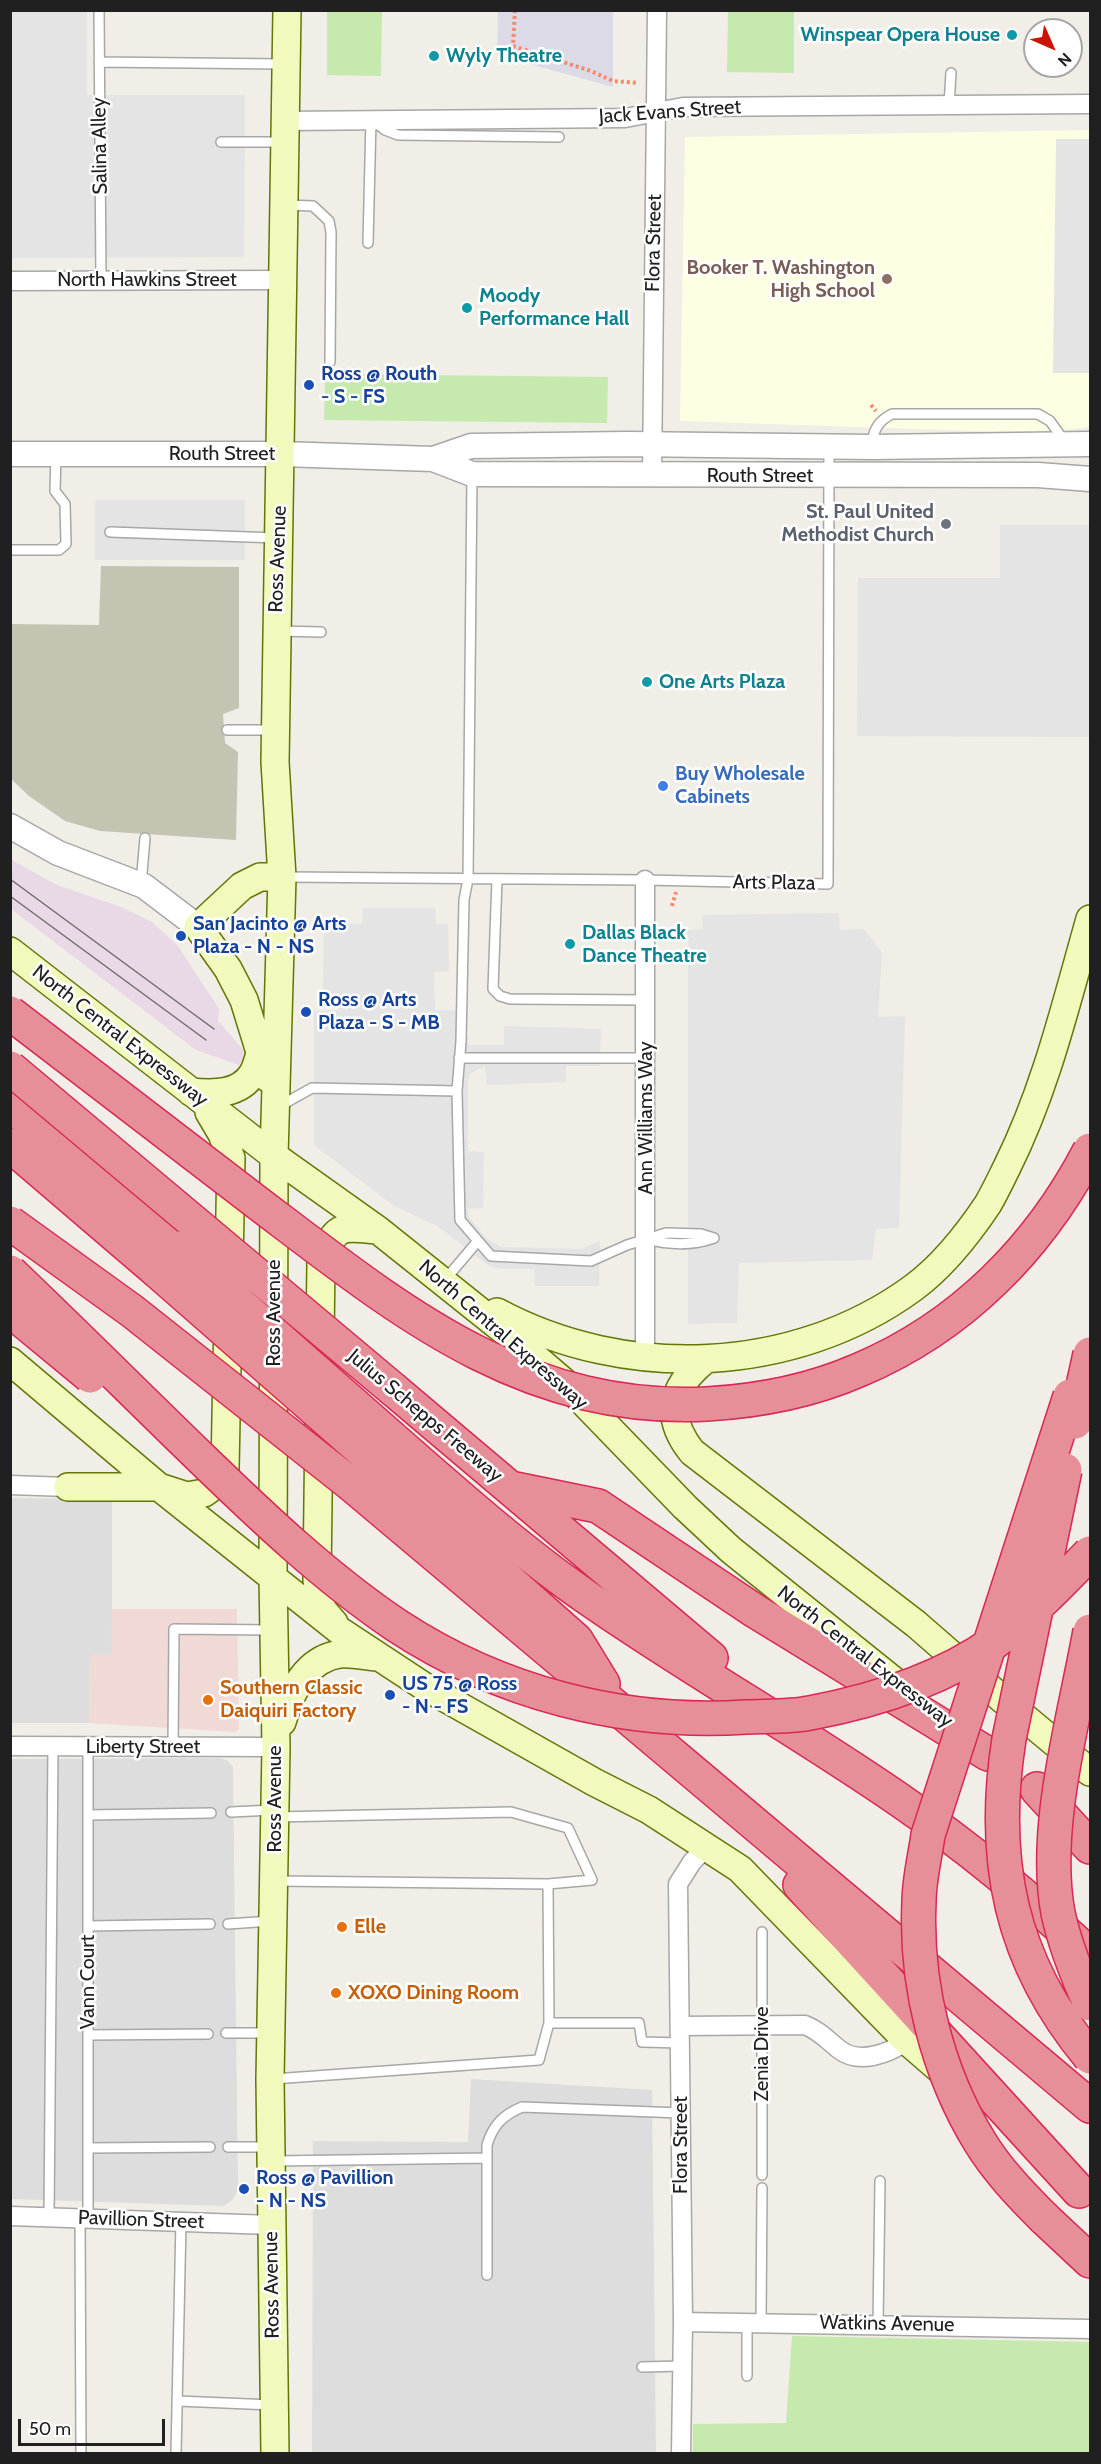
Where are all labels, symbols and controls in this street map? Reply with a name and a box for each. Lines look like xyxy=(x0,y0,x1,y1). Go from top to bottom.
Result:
north arrow xyxy=(1023,18,1083,78)
place label: Winspear Opera House xyxy=(800,23,1000,47)
marker: Winspear Opera House xyxy=(1005,28,1019,42)
place label: Wyly Theatre xyxy=(446,44,562,68)
marker: Wyly Theatre xyxy=(427,49,441,63)
text: N xyxy=(1054,49,1075,70)
street label: Jack Evans Street xyxy=(598,95,742,129)
street label: Salina Alley xyxy=(87,97,113,195)
street label: Flora Street xyxy=(641,194,667,292)
place label: Booker T. Washington High School xyxy=(687,256,875,303)
street label: North Hawkins Street xyxy=(57,268,237,292)
marker: Booker T. Washington High School xyxy=(880,272,894,286)
place label: Moody Performance Hall xyxy=(479,284,629,331)
marker: Moody Performance Hall xyxy=(460,301,474,315)
place label: Ross @ Routh - S - FS xyxy=(321,362,437,409)
marker: Ross @ Routh - S - FS xyxy=(302,378,316,392)
street label: Routh Street xyxy=(169,442,275,466)
street label: Routh Street xyxy=(707,464,813,488)
place label: St. Paul United Methodist Church xyxy=(781,500,934,547)
street label: Ross Avenue xyxy=(264,505,292,613)
marker: St. Paul United Methodist Church xyxy=(939,517,953,531)
place label: One Arts Plaza xyxy=(659,670,785,694)
marker: One Arts Plaza xyxy=(640,675,654,689)
place label: Buy Wholesale Cabinets xyxy=(675,762,805,809)
marker: Buy Wholesale Cabinets xyxy=(656,779,670,793)
street label: Arts Plaza xyxy=(732,870,816,896)
place label: San Jacinto @ Arts Plaza - N - NS xyxy=(193,912,346,959)
place label: Dallas Black Dance Theatre xyxy=(582,921,707,968)
marker: San Jacinto @ Arts Plaza - N - NS xyxy=(174,929,188,943)
marker: Dallas Black Dance Theatre xyxy=(563,937,577,951)
street label: North Central Expressway xyxy=(27,960,213,1112)
place label: Ross @ Arts Plaza - S - MB xyxy=(318,988,440,1035)
marker: Ross @ Arts Plaza - S - MB xyxy=(299,1005,313,1019)
street label: Ann Williams Way xyxy=(634,1041,658,1195)
street label: North Central Expressway xyxy=(413,1255,593,1415)
street label: Ross Avenue xyxy=(262,1259,286,1367)
street label: Julius Schepps Freeway xyxy=(343,1344,507,1488)
street label: North Central Expressway xyxy=(772,1581,958,1733)
place label: US 75 @ Ross - N - FS xyxy=(402,1672,517,1719)
place label: Southern Classic Daiquiri Factory xyxy=(220,1676,363,1723)
marker: US 75 @ Ross - N - FS xyxy=(383,1688,397,1702)
marker: Southern Classic Daiquiri Factory xyxy=(201,1693,215,1707)
street label: Liberty Street xyxy=(86,1735,200,1759)
street label: Ross Avenue xyxy=(263,1745,287,1853)
place label: Elle xyxy=(354,1915,386,1939)
marker: Elle xyxy=(335,1920,349,1934)
street label: Vann Court xyxy=(76,1935,100,2029)
place label: XOXO Dining Room xyxy=(348,1981,519,2005)
marker: XOXO Dining Room xyxy=(329,1986,343,2000)
street label: Zenia Drive xyxy=(750,2006,774,2102)
street label: Flora Street xyxy=(669,2096,693,2194)
place label: Ross @ Pavillion - N - NS xyxy=(256,2166,394,2213)
marker: Ross @ Pavillion - N - NS xyxy=(237,2182,251,2196)
street label: Pavillion Street xyxy=(77,2206,205,2234)
street label: Ross Avenue xyxy=(259,2231,285,2339)
street label: Watkins Avenue xyxy=(819,2311,955,2337)
scale bar xyxy=(21,2407,168,2445)
text: 50 m xyxy=(29,2418,71,2440)

